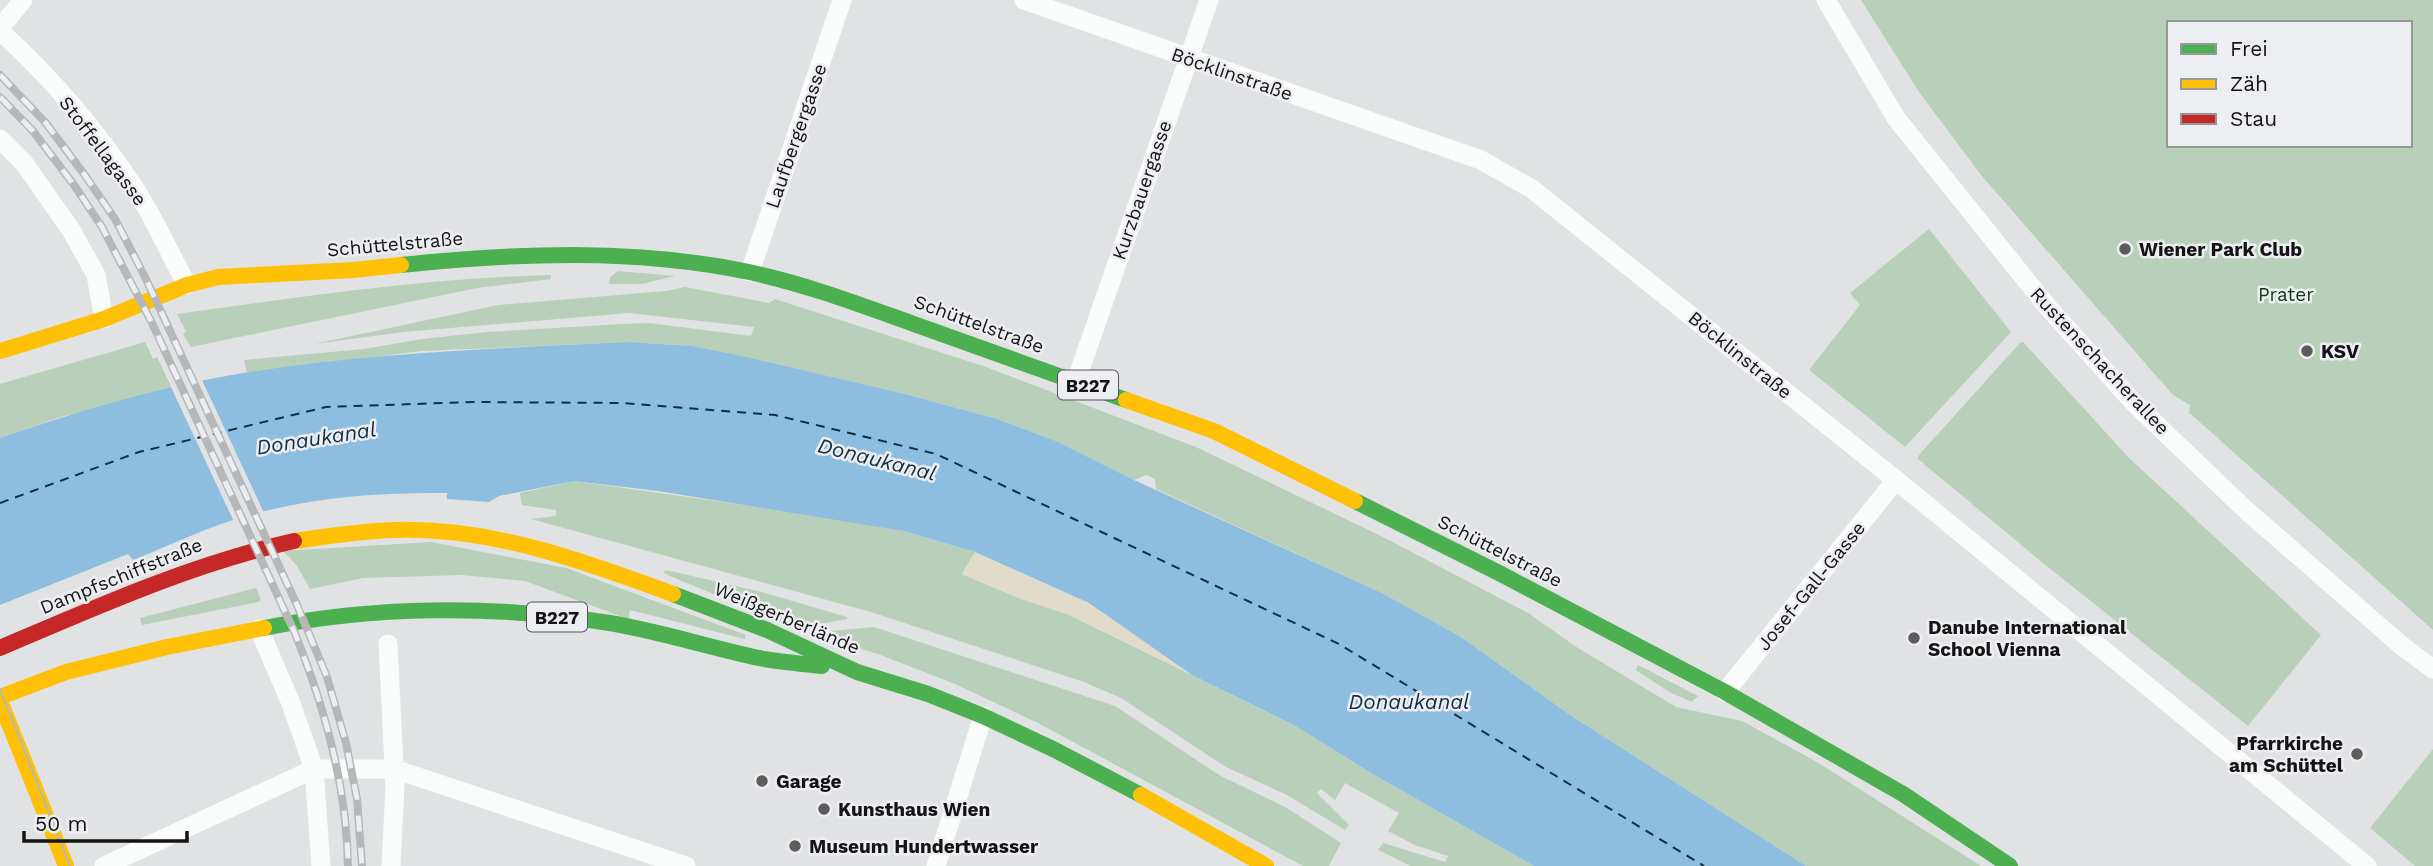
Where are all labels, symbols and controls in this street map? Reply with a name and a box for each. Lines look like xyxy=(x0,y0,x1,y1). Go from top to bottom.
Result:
legend xyxy=(2167,21,2412,147)
text: Frei xyxy=(2230,36,2268,61)
street label: Böcklinstraße xyxy=(1168,42,1296,106)
street label: Laufbergergasse xyxy=(760,61,832,211)
text: Zäh xyxy=(2230,71,2268,96)
street label: Stoffellagasse xyxy=(54,92,152,210)
text: Stau xyxy=(2230,106,2277,131)
street label: Kurzbauergasse xyxy=(1107,117,1177,263)
street label: Schüttelstraße xyxy=(326,227,464,261)
place label: Wiener Park Club xyxy=(2139,238,2302,261)
marker: Wiener Park Club xyxy=(2117,241,2133,257)
street label: Rustenschacherallee xyxy=(2026,283,2174,439)
park label: Prater xyxy=(2258,283,2314,306)
street label: Schüttelstraße xyxy=(911,290,1047,358)
street label: Böcklinstraße xyxy=(1684,306,1796,404)
place label: KSV xyxy=(2321,340,2359,363)
marker: KSV xyxy=(2299,343,2315,359)
road number: B227 xyxy=(1058,370,1118,400)
water label: Donaukanal xyxy=(254,416,378,460)
water label: Donaukanal xyxy=(815,432,939,486)
street label: Schüttelstraße xyxy=(1434,510,1566,592)
street label: Josef-Gall-Gasse xyxy=(1752,517,1870,655)
street label: Dampfschiffstraße xyxy=(36,533,206,619)
street label: Weißgerberlände xyxy=(711,577,863,659)
road number: B227 xyxy=(527,602,587,632)
place label: Danube International School Vienna xyxy=(1928,616,2127,661)
marker: Danube International School Vienna xyxy=(1906,630,1922,646)
water label: Donaukanal xyxy=(1348,689,1470,714)
place label: Pfarrkirche am Schüttel xyxy=(2229,732,2344,777)
marker: Pfarrkirche am Schüttel xyxy=(2349,746,2365,762)
place label: Garage xyxy=(776,770,842,793)
marker: Garage xyxy=(754,773,770,789)
place label: Kunsthaus Wien xyxy=(838,798,990,821)
scale bar xyxy=(24,800,187,844)
marker: Kunsthaus Wien xyxy=(816,801,832,817)
text: 50 m xyxy=(35,811,87,836)
place label: Museum Hundertwasser xyxy=(809,835,1039,858)
marker: Museum Hundertwasser xyxy=(787,838,803,854)

